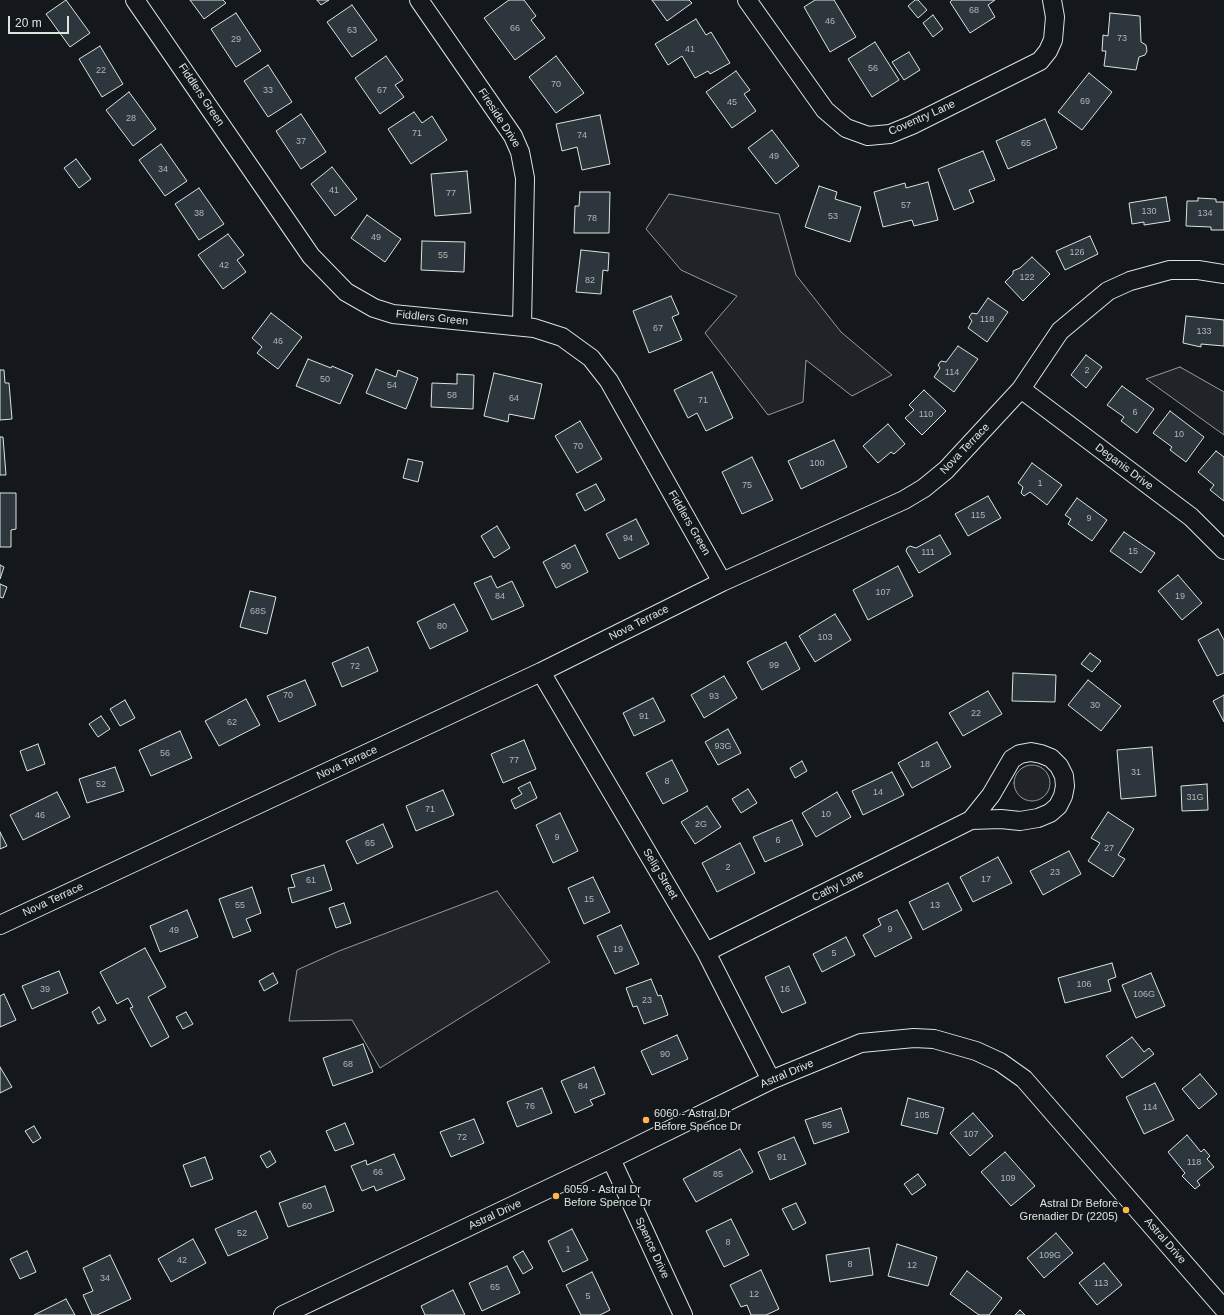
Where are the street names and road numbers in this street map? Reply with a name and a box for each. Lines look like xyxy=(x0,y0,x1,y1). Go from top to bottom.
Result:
street label: Fiddlers Green xyxy=(175,61,227,129)
street label: Fireside Drive xyxy=(475,86,523,150)
street label: Coventry Lane xyxy=(887,97,957,139)
street label: Fiddlers Green xyxy=(395,308,469,328)
street label: Nova Terrace xyxy=(938,421,992,477)
street label: Deganis Drive xyxy=(1092,441,1156,493)
street label: Fiddlers Green xyxy=(665,488,713,558)
street label: Nova Terrace xyxy=(607,602,671,644)
street label: Nova Terrace xyxy=(315,743,379,783)
street label: Selig Street xyxy=(640,846,680,902)
street label: Cathy Lane xyxy=(810,867,866,905)
street label: Nova Terrace xyxy=(21,880,85,920)
street label: Astral Drive xyxy=(758,1057,816,1091)
street label: Astral Drive xyxy=(466,1197,524,1233)
street label: Spence Drive xyxy=(632,1215,672,1281)
street label: Astral Drive xyxy=(1141,1215,1189,1267)

